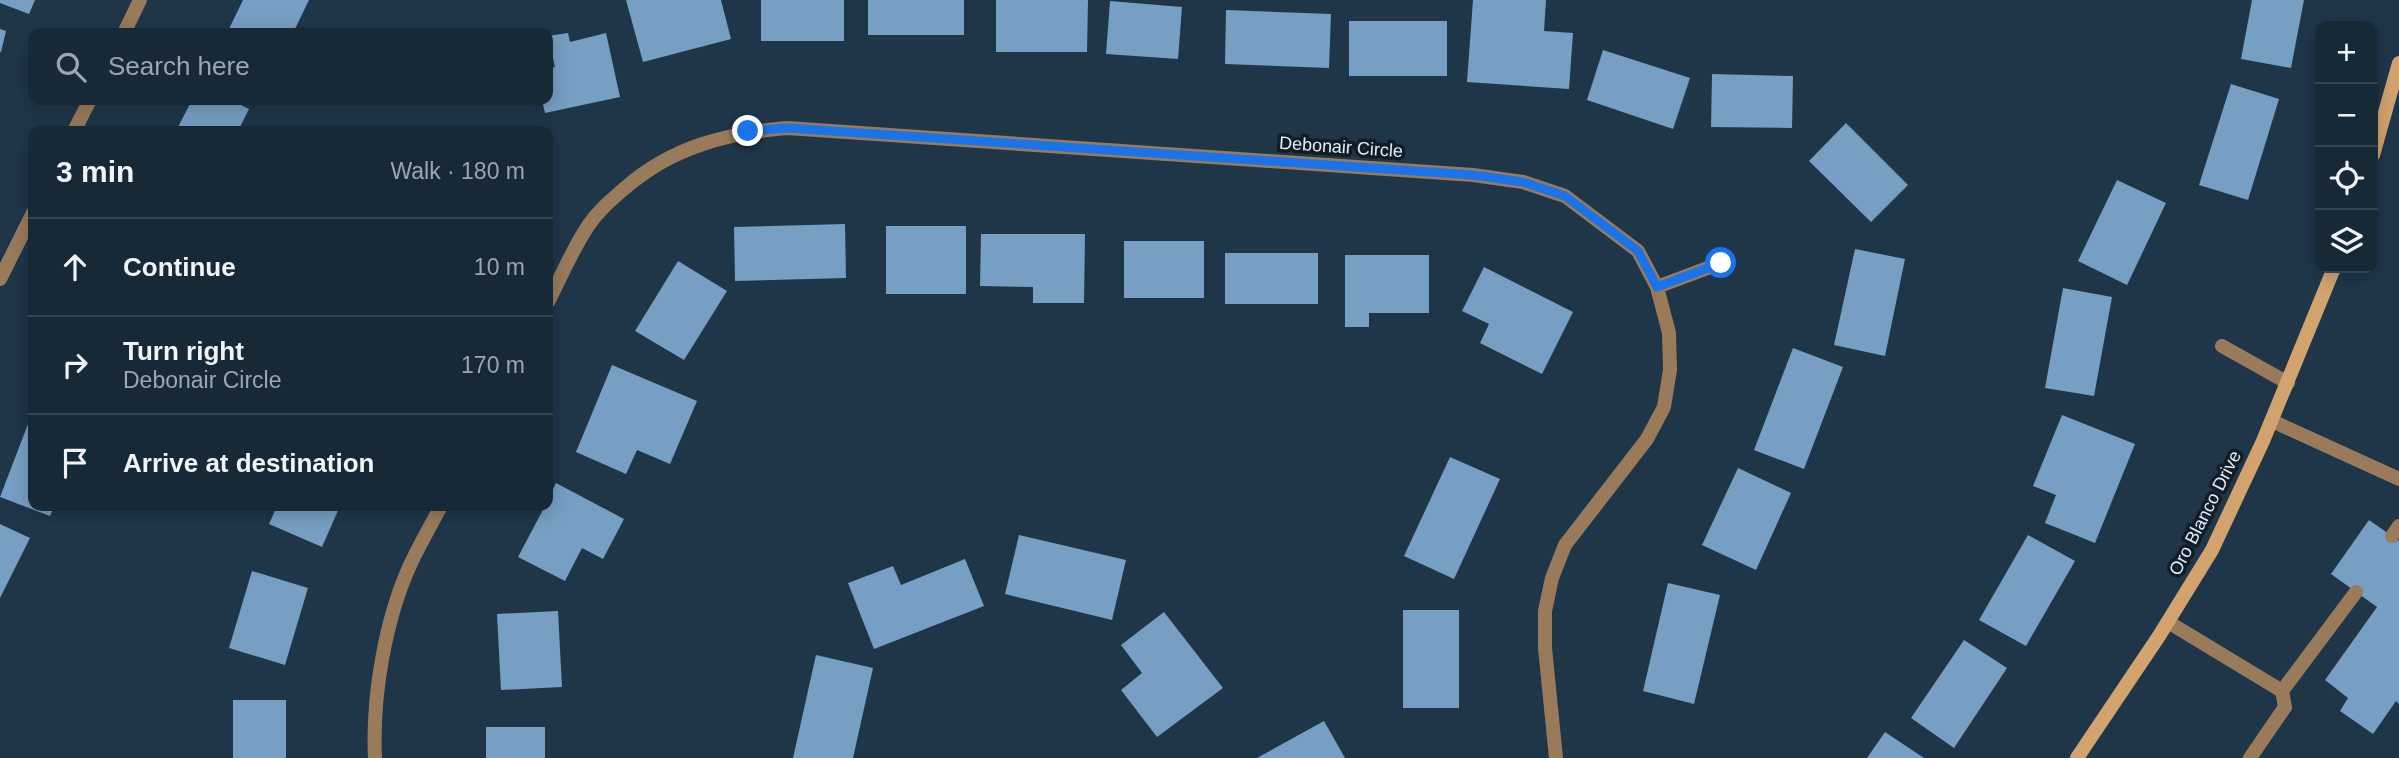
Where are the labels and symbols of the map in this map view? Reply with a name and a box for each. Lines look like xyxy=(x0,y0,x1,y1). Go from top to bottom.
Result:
route end xyxy=(732,115,763,146)
street label: Debonair Circle xyxy=(1278,133,1404,161)
route start xyxy=(1705,247,1736,278)
street label: Oro Blanco Drive xyxy=(2165,447,2245,579)

